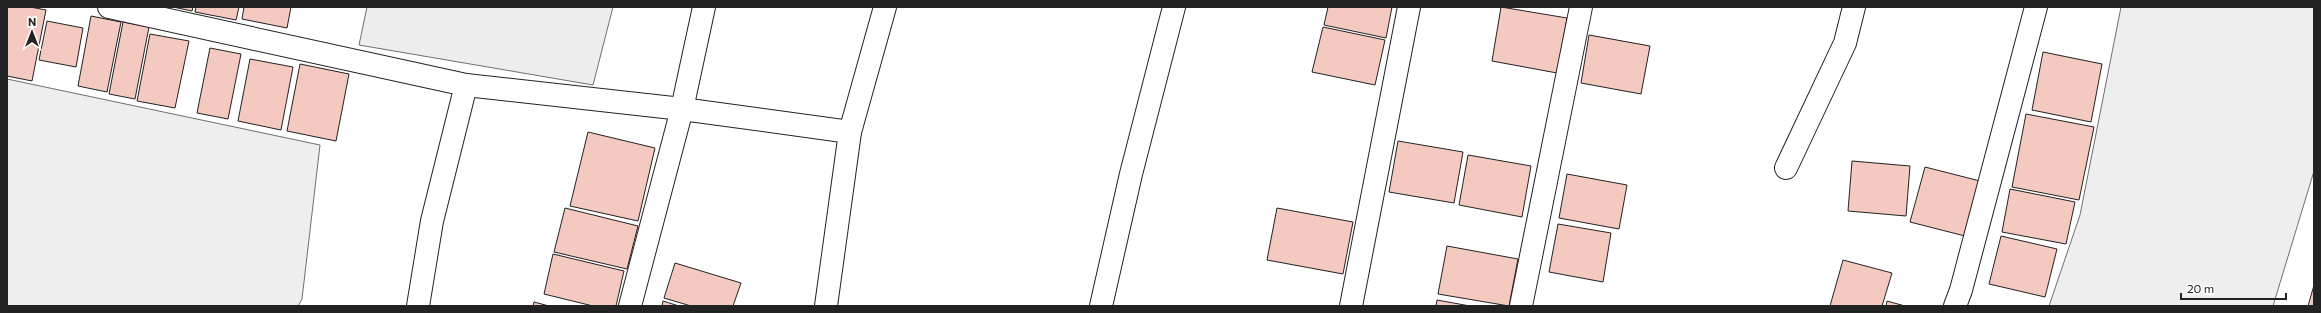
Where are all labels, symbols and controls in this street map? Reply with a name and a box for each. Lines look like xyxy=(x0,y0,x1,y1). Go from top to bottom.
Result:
north arrow xyxy=(12,12,52,52)
text: N xyxy=(28,15,36,28)
scale bar xyxy=(2181,275,2286,301)
text: 20 m xyxy=(2187,281,2214,295)

